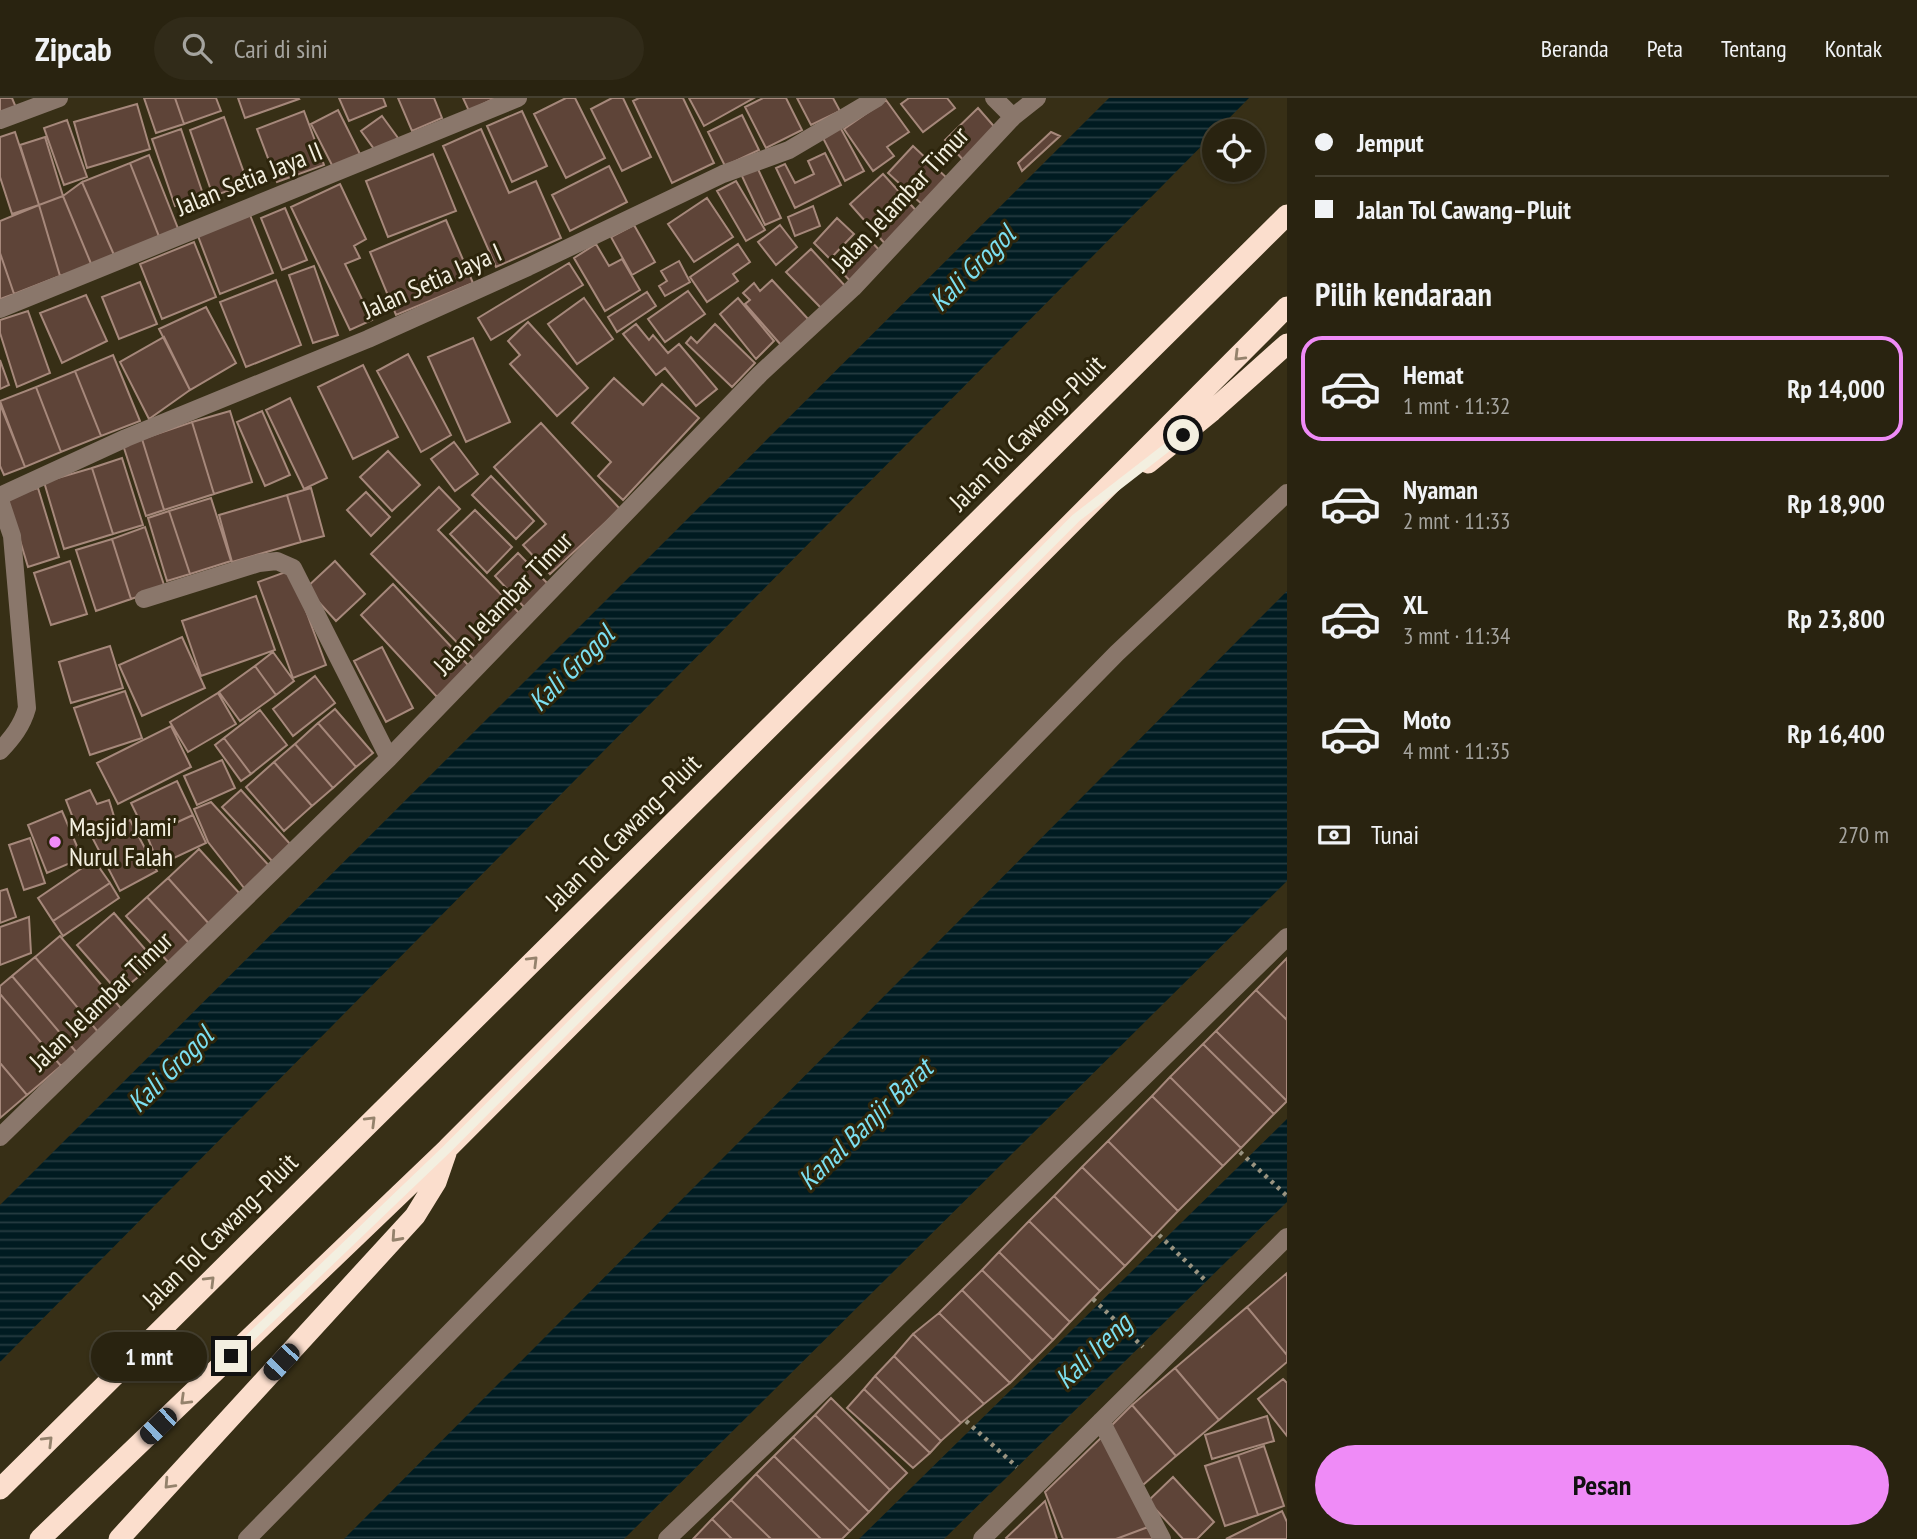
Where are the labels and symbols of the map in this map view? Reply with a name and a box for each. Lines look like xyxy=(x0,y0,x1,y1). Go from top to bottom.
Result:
street label: Jalan Jelambar Timur xyxy=(823,119,975,279)
street label: Jalan Setia Jaya II xyxy=(170,134,327,223)
water label: Kali Grogol xyxy=(921,215,1024,319)
street label: Jalan Setia Jaya I xyxy=(356,235,507,326)
one-way arrow xyxy=(1234,347,1247,360)
street label: Jalan Tol Cawang–Pluit xyxy=(941,348,1112,518)
route start xyxy=(1167,419,1199,451)
street label: Jalan Jelambar Timur xyxy=(425,524,579,682)
water label: Kali Grogol xyxy=(520,615,623,719)
street label: Jalan Tol Cawang–Pluit xyxy=(537,747,708,917)
place label: Masjid Jami' Nurul Falah xyxy=(69,810,177,873)
marker: Masjid Jami' Nurul Falah xyxy=(47,834,63,850)
street label: Jalan Jelambar Timur xyxy=(21,924,179,1078)
one-way arrow xyxy=(525,956,538,969)
water label: Kali Grogol xyxy=(119,1016,222,1120)
water label: Kanal Banjir Barat xyxy=(789,1048,942,1197)
one-way arrow xyxy=(363,1116,376,1129)
street label: Jalan Tol Cawang–Pluit xyxy=(134,1146,305,1316)
one-way arrow xyxy=(392,1229,404,1242)
one-way arrow xyxy=(201,1276,214,1289)
water label: Kali Ireng xyxy=(1046,1304,1140,1396)
callout: 1 mnt xyxy=(91,1332,206,1380)
car xyxy=(259,1339,304,1385)
route end xyxy=(215,1340,247,1372)
one-way arrow xyxy=(180,1391,193,1404)
car xyxy=(136,1404,181,1448)
one-way arrow xyxy=(40,1437,53,1450)
one-way arrow xyxy=(165,1476,177,1489)

